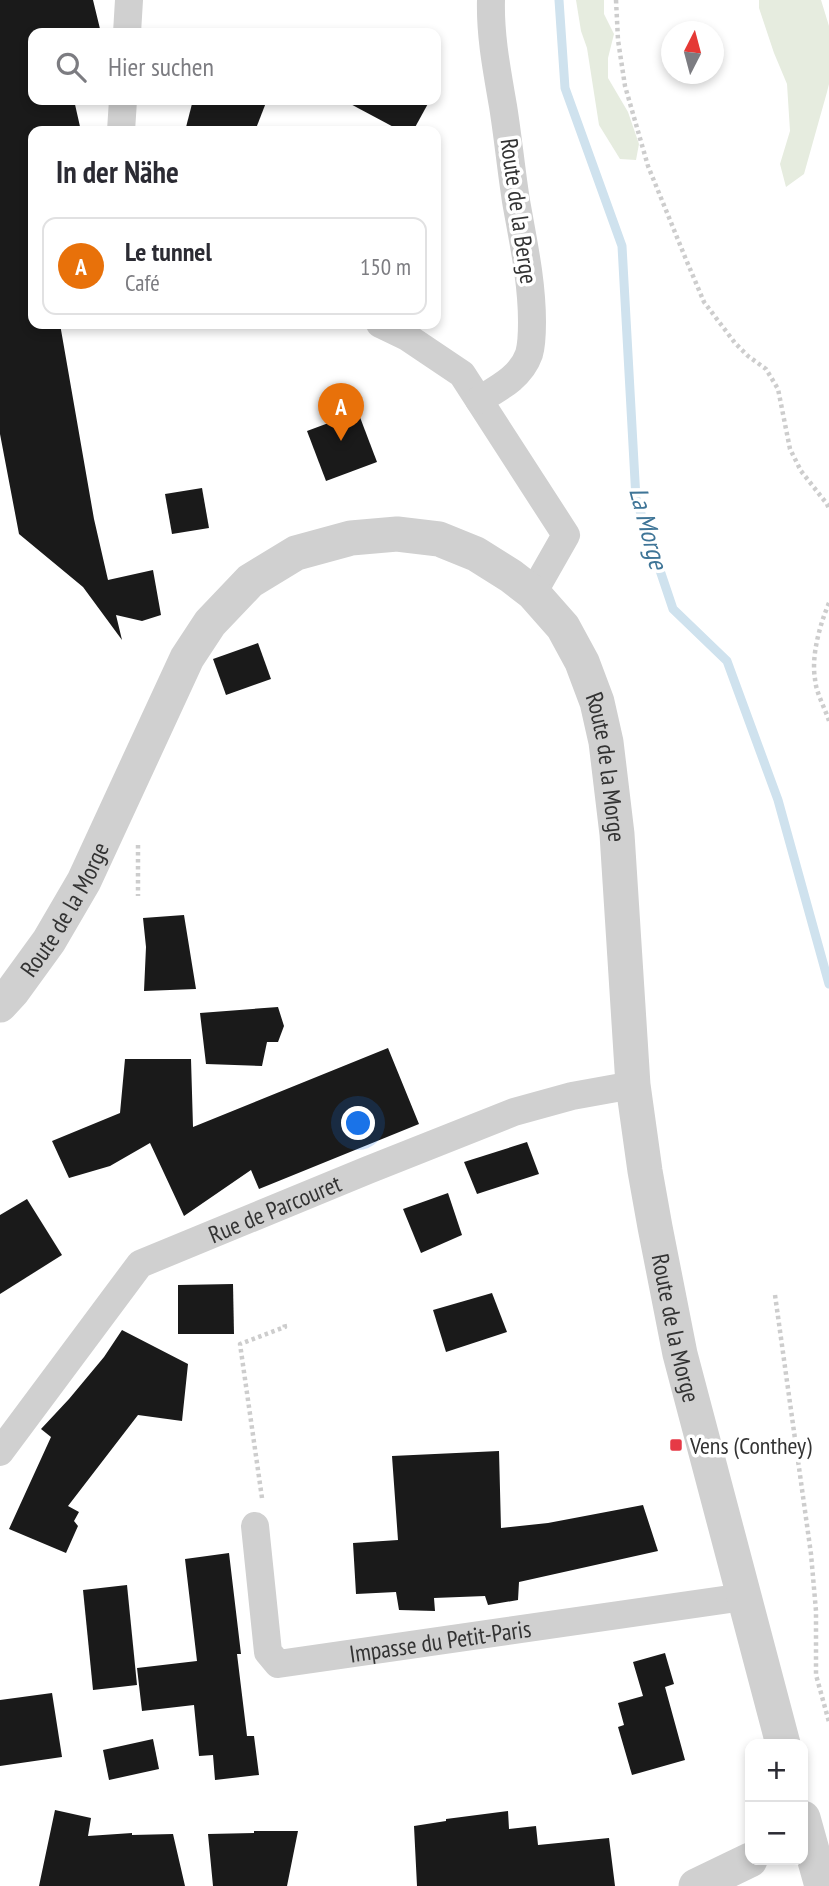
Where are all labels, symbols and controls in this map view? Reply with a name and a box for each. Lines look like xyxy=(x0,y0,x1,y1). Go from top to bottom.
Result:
north arrow xyxy=(661,21,724,84)
search box xyxy=(28,28,441,105)
icon: search xyxy=(52,48,90,86)
text: Hier suchen xyxy=(108,50,214,83)
street label: Route de la Berge xyxy=(493,136,545,286)
text: In der Nähe xyxy=(56,152,179,191)
text: Le tunnel xyxy=(125,235,212,268)
text: A xyxy=(75,252,87,281)
text: 150 m xyxy=(360,252,411,281)
text: Café xyxy=(125,268,160,297)
pin: A xyxy=(318,383,364,441)
water label: La Morge xyxy=(622,484,676,575)
street label: Route de la Morge xyxy=(579,688,633,843)
street label: Route de la Morge xyxy=(13,837,115,983)
your location xyxy=(341,1106,375,1140)
street label: Rue de Parcouret xyxy=(204,1167,346,1250)
street label: Route de la Morge xyxy=(645,1251,708,1406)
place label: Vens (Conthey) xyxy=(689,1430,812,1461)
marker: Vens (Conthey) xyxy=(668,1437,684,1453)
street label: Impasse du Petit-Paris xyxy=(347,1612,533,1669)
map controls xyxy=(745,1739,808,1865)
button: + xyxy=(745,1739,808,1802)
button: − xyxy=(745,1802,808,1865)

